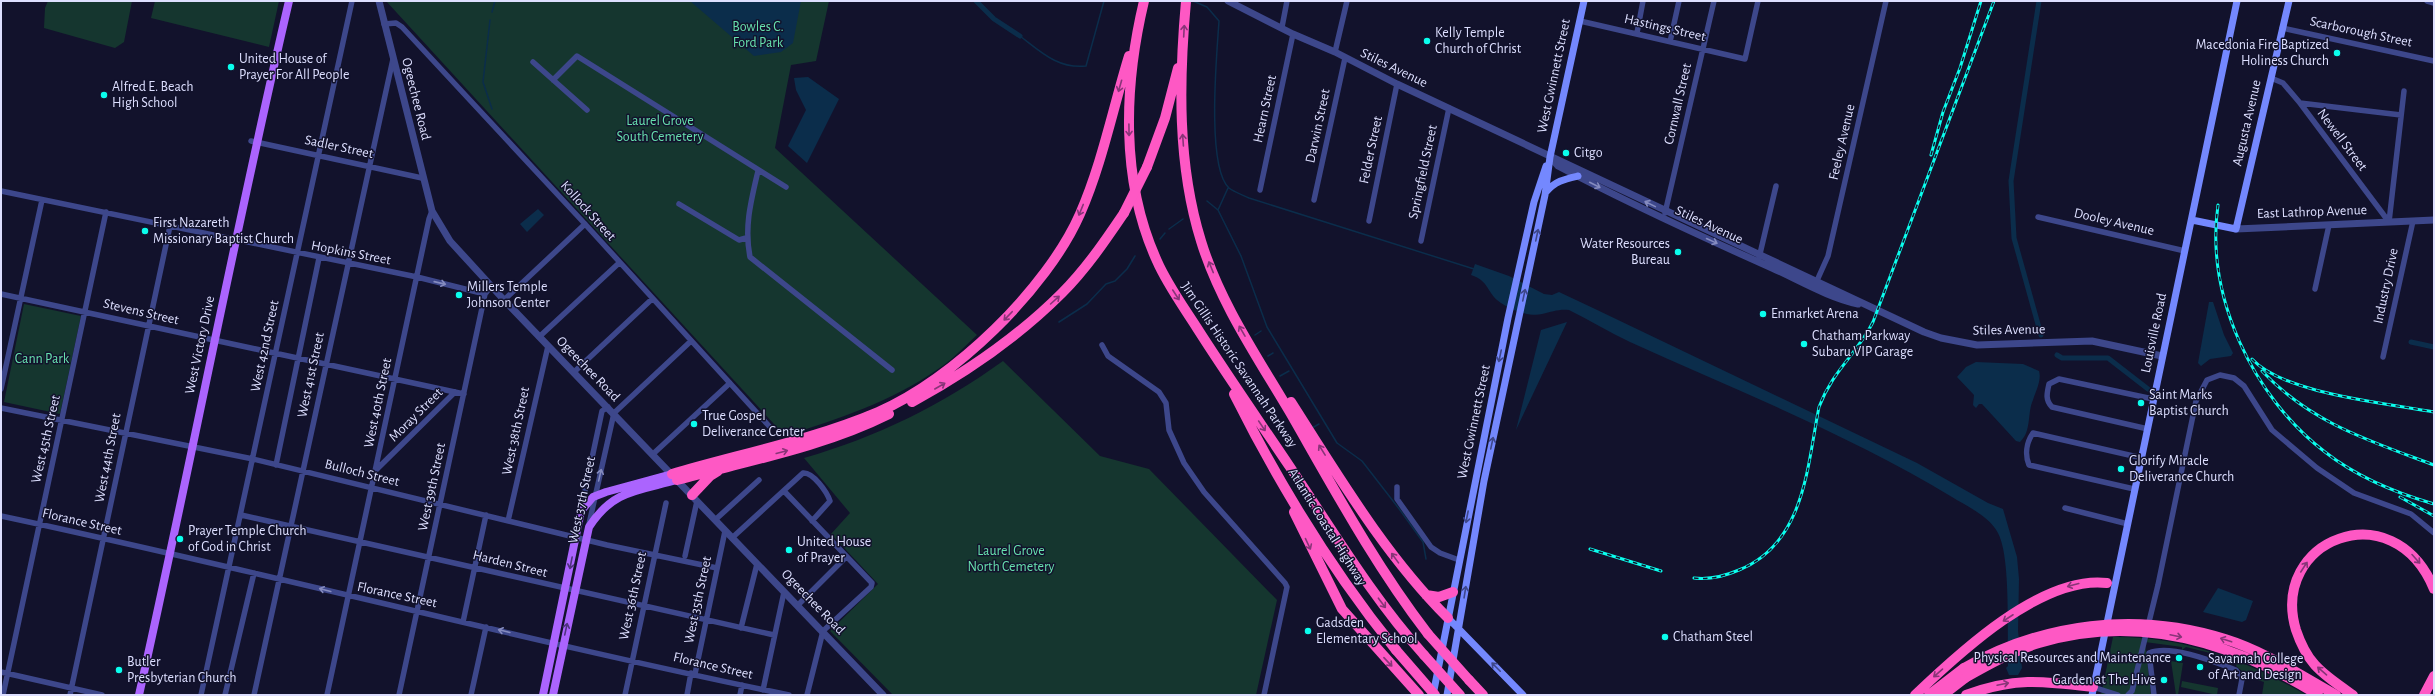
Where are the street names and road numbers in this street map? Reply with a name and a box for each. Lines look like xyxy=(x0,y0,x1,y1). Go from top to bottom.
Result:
street label: Hastings Street xyxy=(1623,12,1708,44)
street label: Scarborough Street xyxy=(2309,14,2414,50)
street label: West Gwinnett Street xyxy=(1535,17,1573,134)
street label: Stiles Avenue xyxy=(1358,46,1430,90)
street label: Ogeechee Road xyxy=(399,56,433,142)
street label: Cornwall Street xyxy=(1662,61,1694,146)
street label: Hearn Street xyxy=(1251,73,1279,144)
street label: Augusta Avenue xyxy=(2230,78,2264,168)
street label: Darwin Street xyxy=(1303,87,1333,164)
street label: Feeley Avenue xyxy=(1826,103,1858,181)
street label: Newell Street xyxy=(2314,106,2370,174)
street label: Felder Street xyxy=(1357,114,1385,185)
street label: Springfield Street xyxy=(1406,123,1440,220)
street label: Sadler Street xyxy=(303,133,375,161)
street label: Kollock Street xyxy=(558,178,619,244)
street label: Stiles Avenue xyxy=(1673,203,1745,247)
street label: East Lathrop Avenue xyxy=(2257,203,2367,221)
street label: Dooley Avenue xyxy=(2073,206,2155,238)
street label: Hopkins Street xyxy=(310,238,392,268)
street label: Industry Drive xyxy=(2371,247,2401,325)
street label: Jim Gillis Historic Savannah Parkway xyxy=(1178,280,1300,450)
street label: Louisville Road xyxy=(2139,292,2169,374)
street label: West Victory Drive xyxy=(183,295,217,395)
street label: Stevens Street xyxy=(102,296,181,328)
street label: West 42nd Street xyxy=(248,298,282,393)
street label: Stiles Avenue xyxy=(1973,322,2045,338)
street label: West 41st Street xyxy=(295,331,327,419)
street label: Ogeechee Road xyxy=(554,334,622,404)
street label: West 40th Street xyxy=(362,356,394,449)
street label: West Gwinnett Street xyxy=(1455,363,1493,480)
street label: Moray Street xyxy=(387,385,446,444)
street label: West 38th Street xyxy=(500,385,532,476)
street label: West 45th Street xyxy=(29,393,63,484)
street label: West 44th Street xyxy=(92,412,124,504)
street label: West 39th Street xyxy=(416,441,448,532)
street label: West 37th Street xyxy=(566,455,598,545)
street label: Bulloch Street xyxy=(323,457,401,489)
street label: Atlantic Coastal Highway xyxy=(1285,466,1369,588)
street label: Florance Street xyxy=(41,506,124,538)
street label: Harden Street xyxy=(471,548,549,580)
street label: West 36th Street xyxy=(617,550,649,641)
street label: West 35th Street xyxy=(682,555,714,645)
street label: Ogeechee Road xyxy=(779,567,847,637)
street label: Florance Street xyxy=(356,580,439,610)
street label: Florance Street xyxy=(672,650,755,682)

